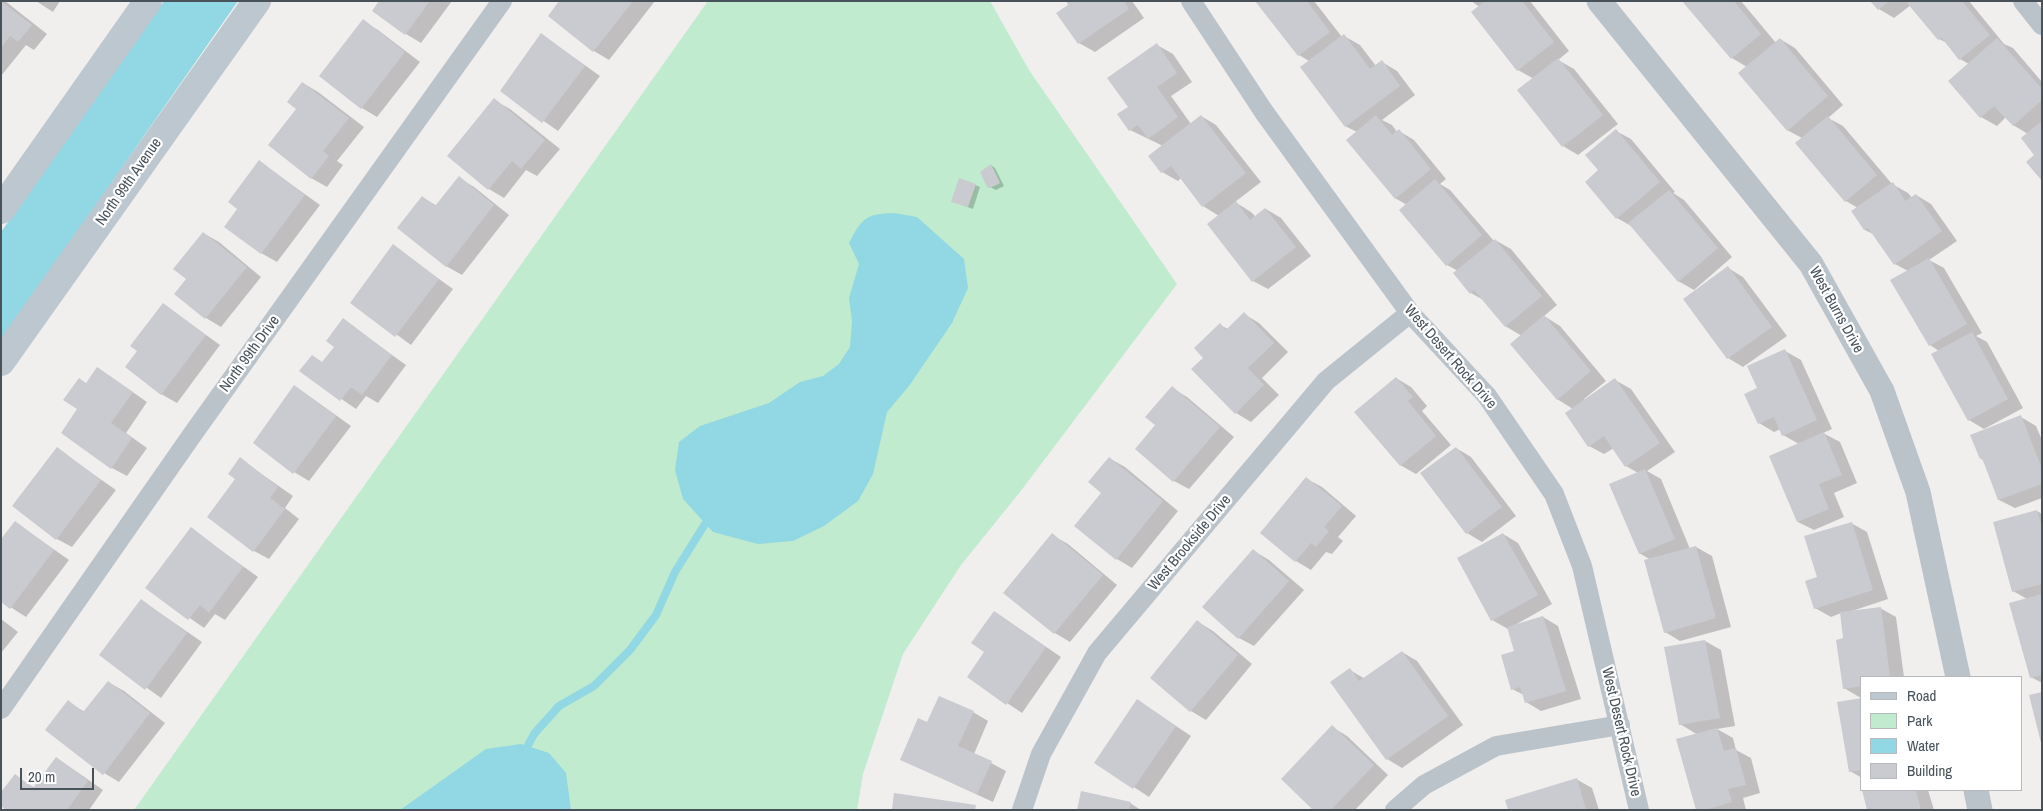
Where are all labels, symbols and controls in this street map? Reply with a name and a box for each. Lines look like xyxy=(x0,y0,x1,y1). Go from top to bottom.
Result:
street label: North 99th Avenue xyxy=(92,135,166,229)
street label: West Burns Drive xyxy=(1805,264,1867,356)
street label: West Desert Rock Drive xyxy=(1400,301,1500,413)
street label: North 99th Drive xyxy=(216,312,284,396)
street label: West Brookside Drive xyxy=(1145,491,1235,595)
street label: West Desert Rock Drive xyxy=(1597,666,1645,798)
legend xyxy=(1860,676,2023,791)
text: Road xyxy=(1907,685,1936,706)
text: Park xyxy=(1907,710,1932,731)
text: Water xyxy=(1907,735,1939,756)
scale bar xyxy=(22,758,96,790)
text: Building xyxy=(1907,760,1952,781)
text: 20 m xyxy=(28,766,55,787)

